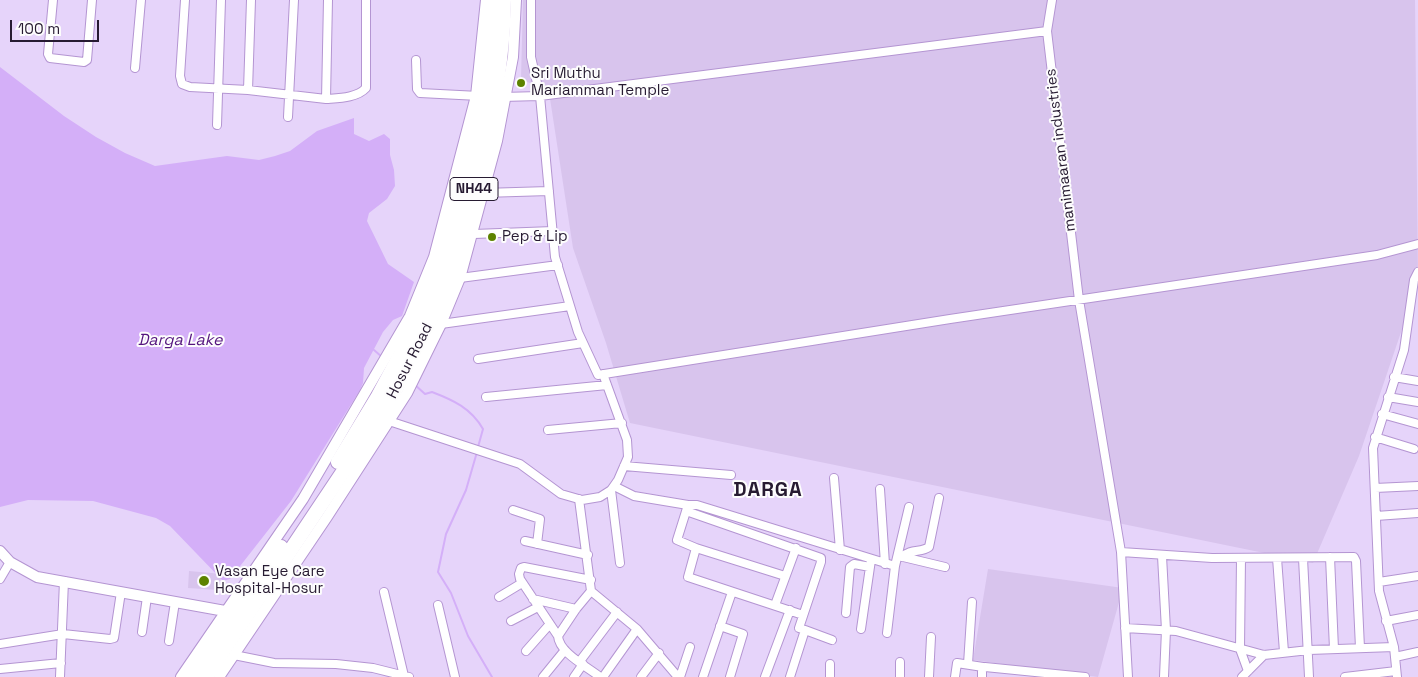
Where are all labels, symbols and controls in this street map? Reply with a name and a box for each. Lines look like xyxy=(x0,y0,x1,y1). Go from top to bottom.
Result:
scale bar xyxy=(12,10,101,42)
text: 100 m xyxy=(18,19,60,38)
place label: Sri Muthu Mariamman Temple xyxy=(531,65,669,100)
street label: manimaaran industries xyxy=(1042,67,1080,233)
marker: Sri Muthu Mariamman Temple xyxy=(515,77,527,89)
road number: NH44 xyxy=(450,178,498,200)
place label: Pep & Lip xyxy=(502,228,568,246)
marker: Pep & Lip xyxy=(486,231,498,243)
street label: Hosur Road xyxy=(383,320,437,402)
water label: Darga Lake xyxy=(138,331,222,351)
district label: DARGA xyxy=(733,479,803,503)
place label: Vasan Eye Care Hospital-Hosur xyxy=(215,563,325,598)
marker: Vasan Eye Care Hospital-Hosur xyxy=(197,574,211,588)

